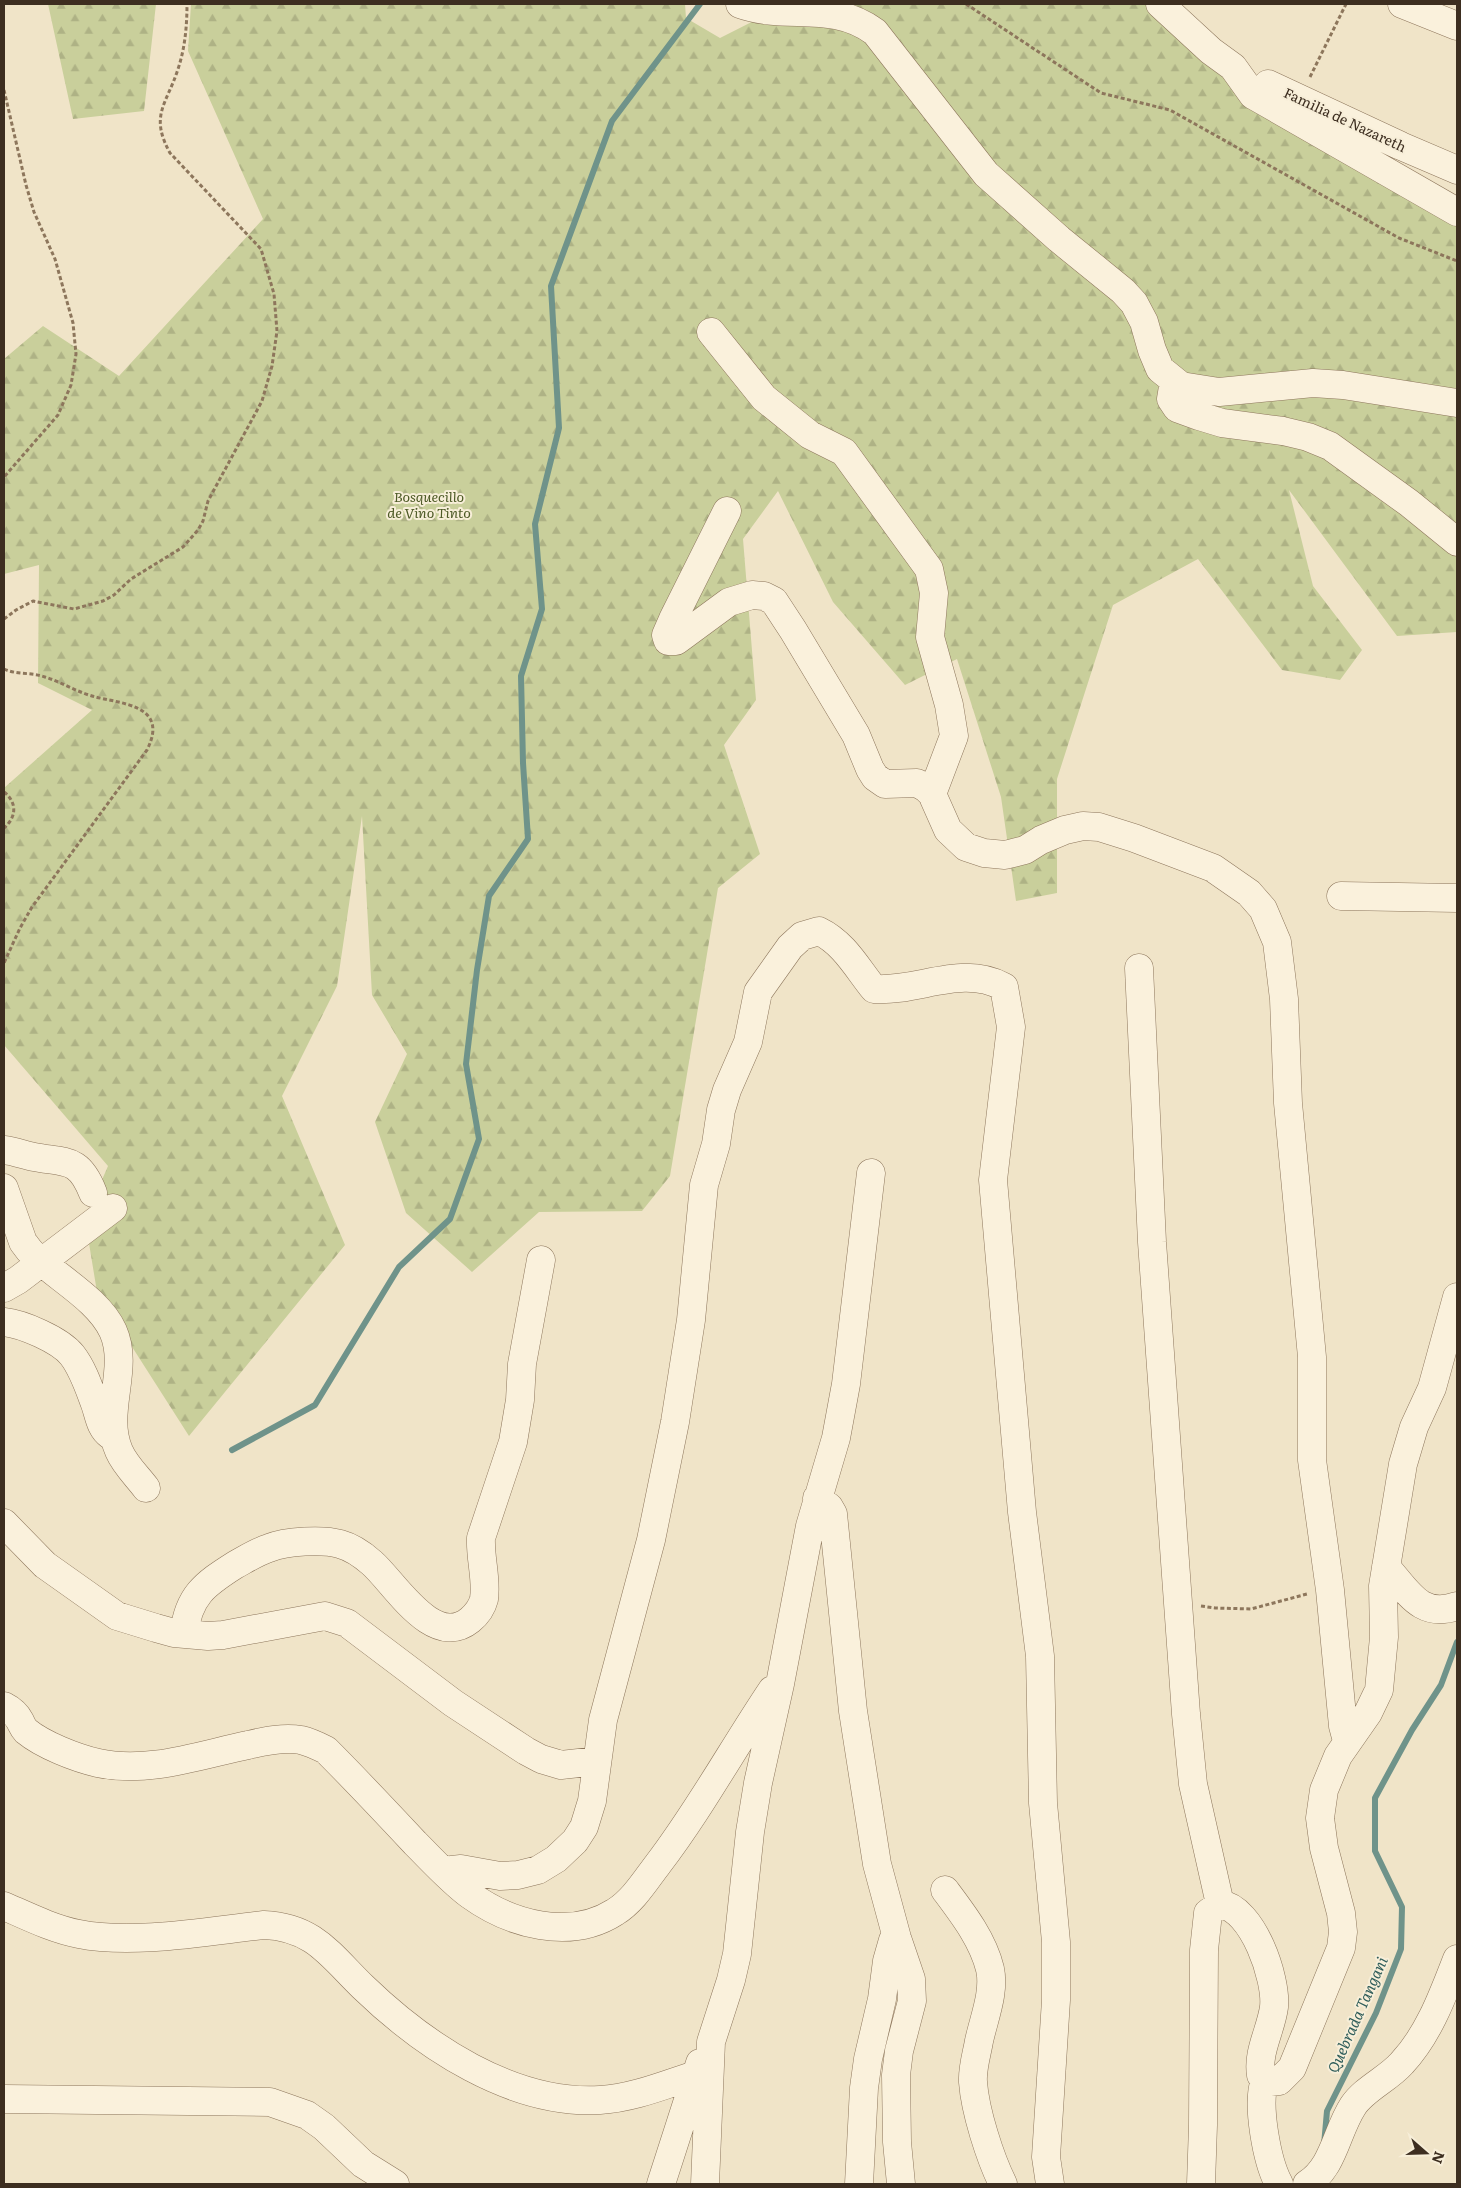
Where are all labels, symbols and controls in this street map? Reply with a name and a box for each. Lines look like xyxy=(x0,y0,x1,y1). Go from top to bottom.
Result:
street label: Familia de Nazareth xyxy=(1281,82,1410,156)
park label: Bosquecillo de Vino Tinto xyxy=(387,486,471,522)
water label: Quebrada Tangani xyxy=(1321,1952,1393,2076)
north arrow xyxy=(1401,2128,1451,2178)
text: N xyxy=(1428,2149,1451,2167)

